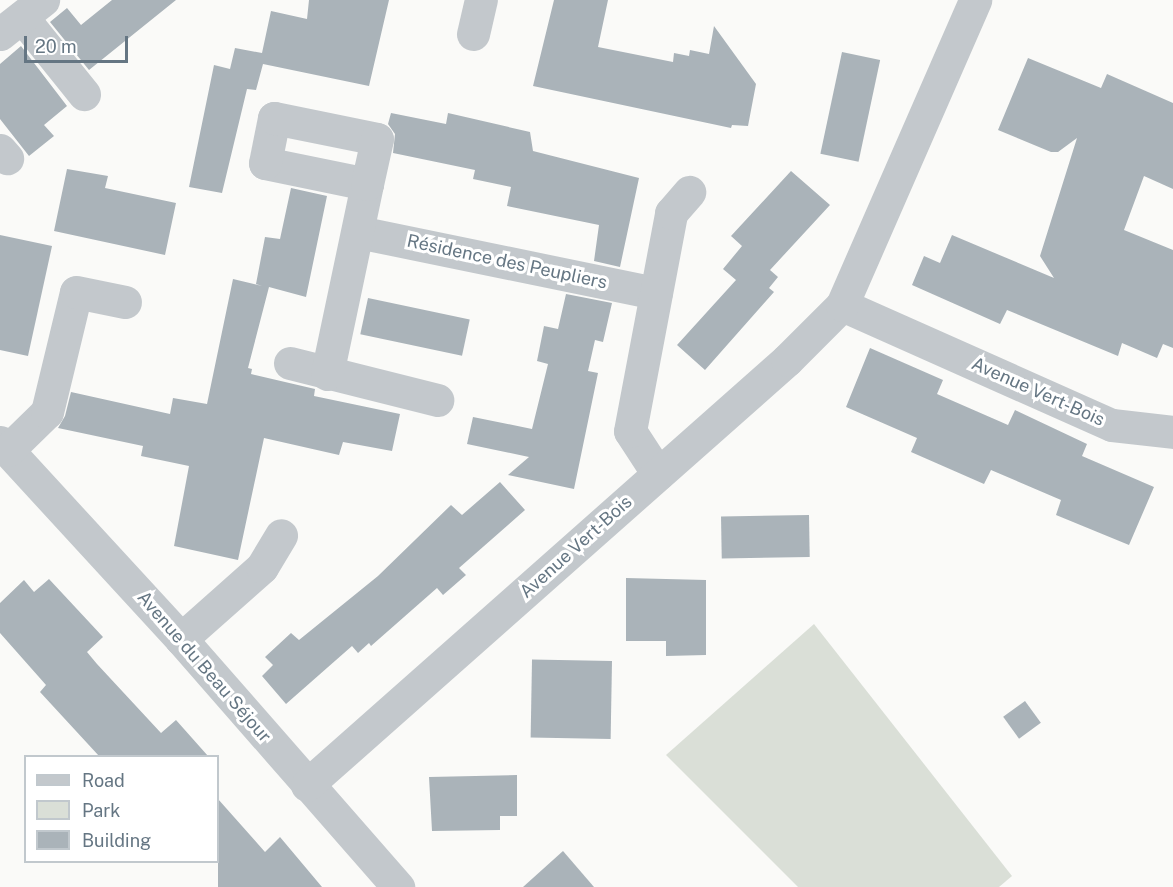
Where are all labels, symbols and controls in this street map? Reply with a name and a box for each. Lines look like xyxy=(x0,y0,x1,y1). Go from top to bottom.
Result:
scale bar xyxy=(27,24,130,62)
text: 20 m xyxy=(35,36,77,57)
street label: Résidence des Peupliers xyxy=(405,230,609,294)
street label: Avenue Vert-Bois xyxy=(968,353,1108,431)
street label: Avenue Vert-Bois xyxy=(515,491,637,603)
street label: Avenue du Beau Séjour xyxy=(132,587,276,747)
legend xyxy=(24,755,219,863)
text: Road xyxy=(82,770,125,791)
text: Park xyxy=(82,800,120,821)
text: Building xyxy=(82,830,151,851)

